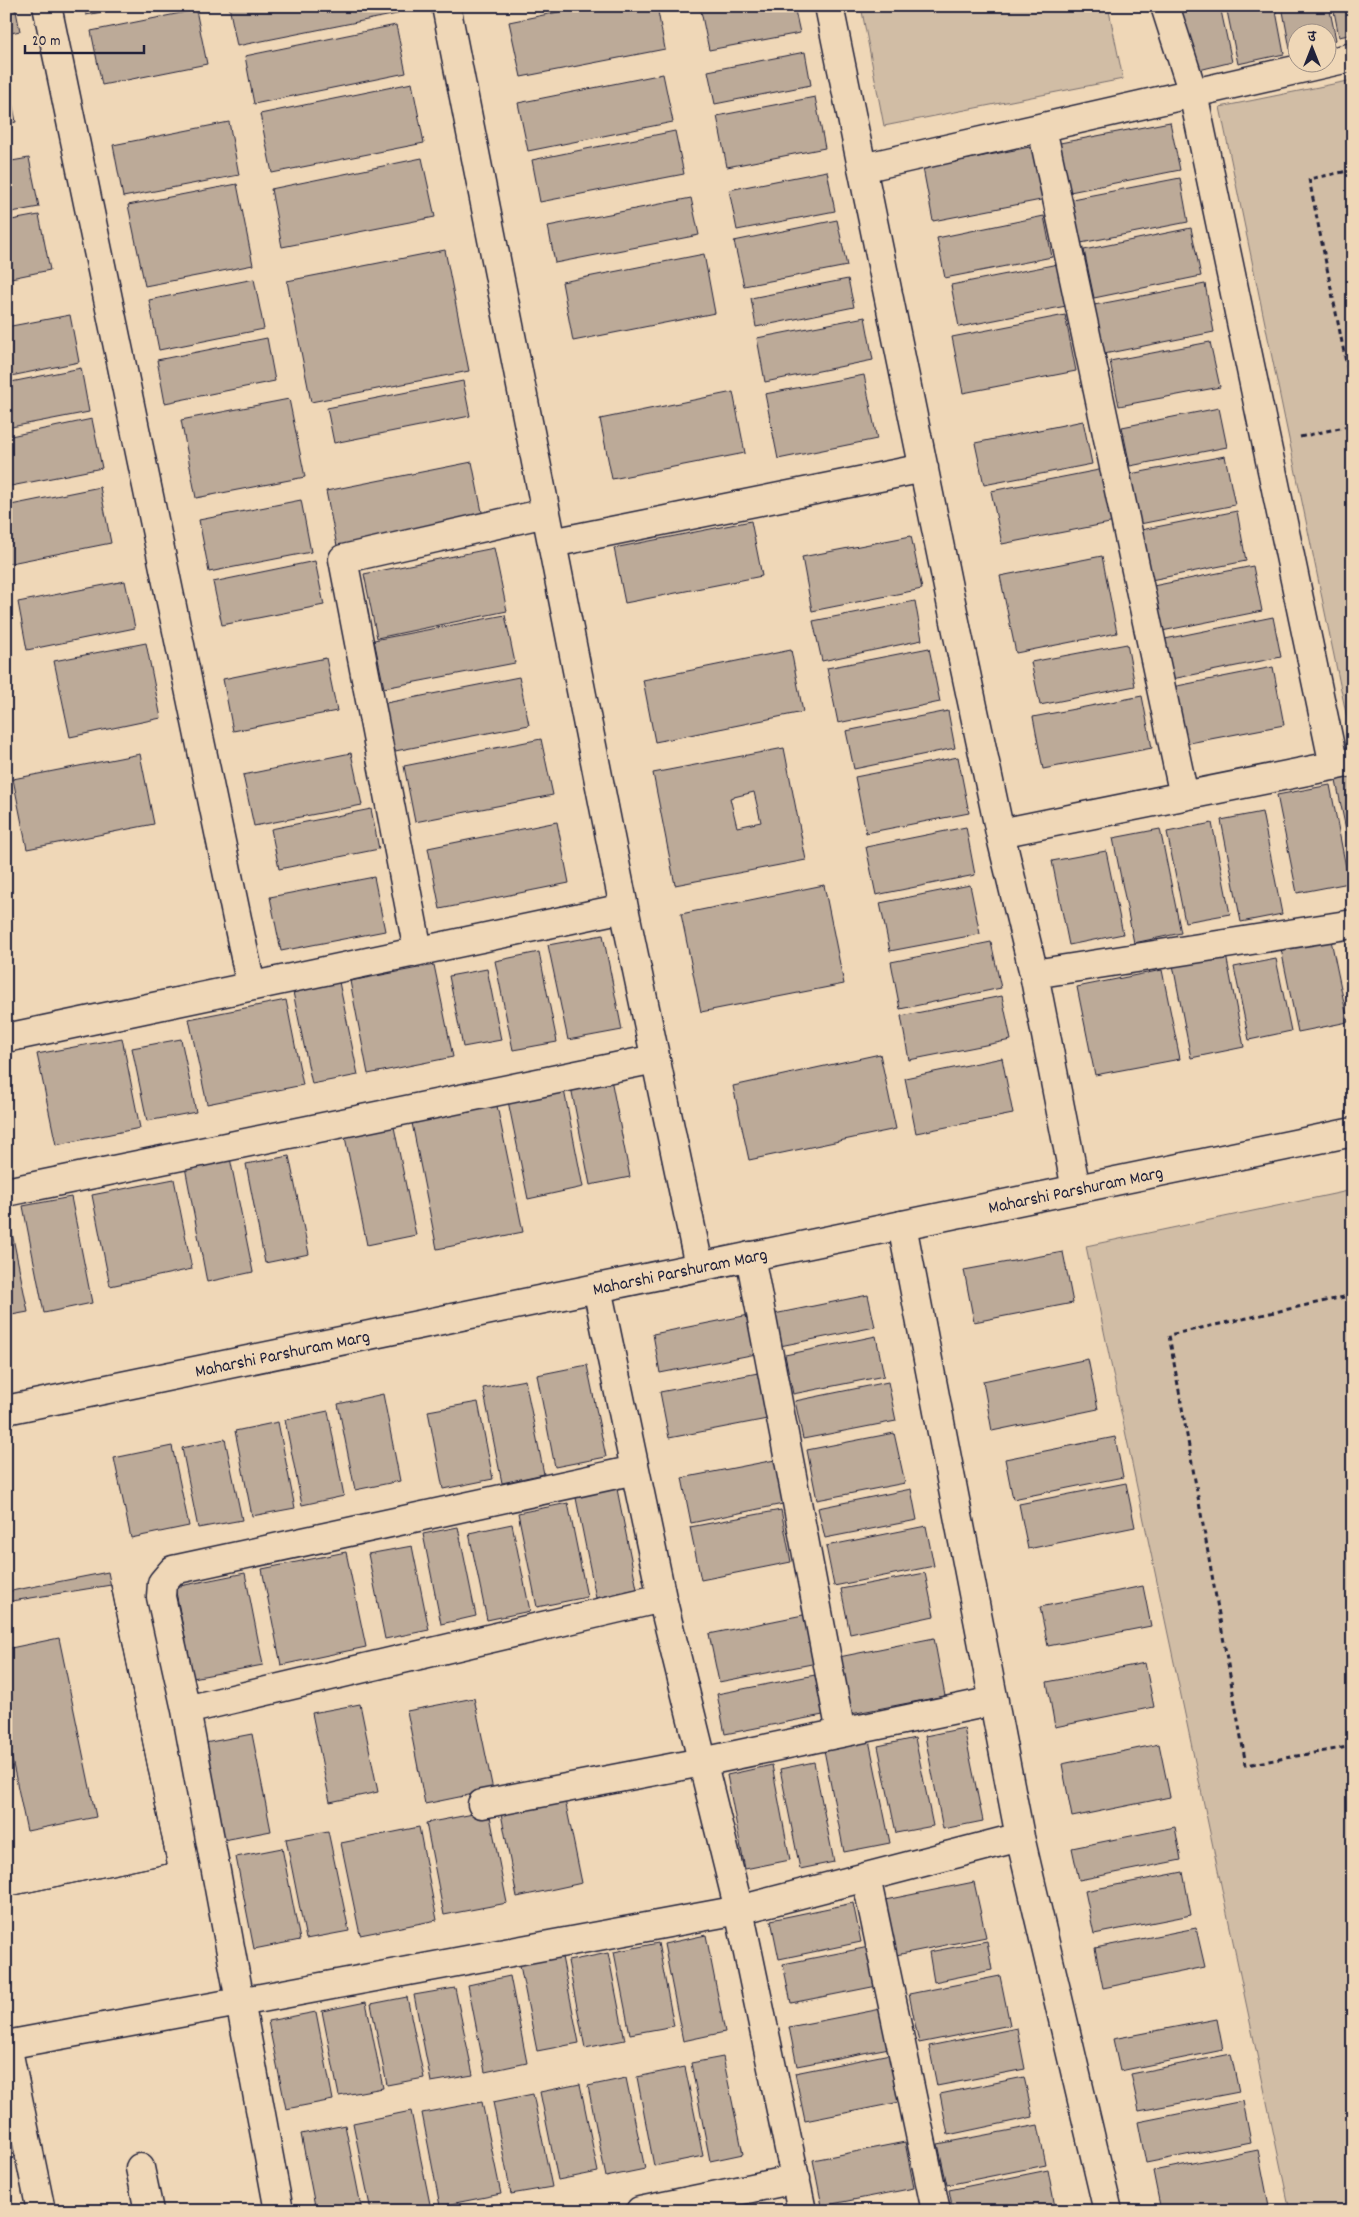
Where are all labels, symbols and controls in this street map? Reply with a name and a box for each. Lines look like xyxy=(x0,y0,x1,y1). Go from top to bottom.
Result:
scale bar xyxy=(25,22,144,54)
north arrow xyxy=(1286,22,1336,72)
text: उ xyxy=(1307,27,1317,47)
text: 20 m xyxy=(32,31,60,53)
street label: Maharshi Parshuram Marg xyxy=(986,1161,1166,1222)
street label: Maharshi Parshuram Marg xyxy=(591,1243,770,1304)
street label: Maharshi Parshuram Marg xyxy=(193,1325,372,1386)

